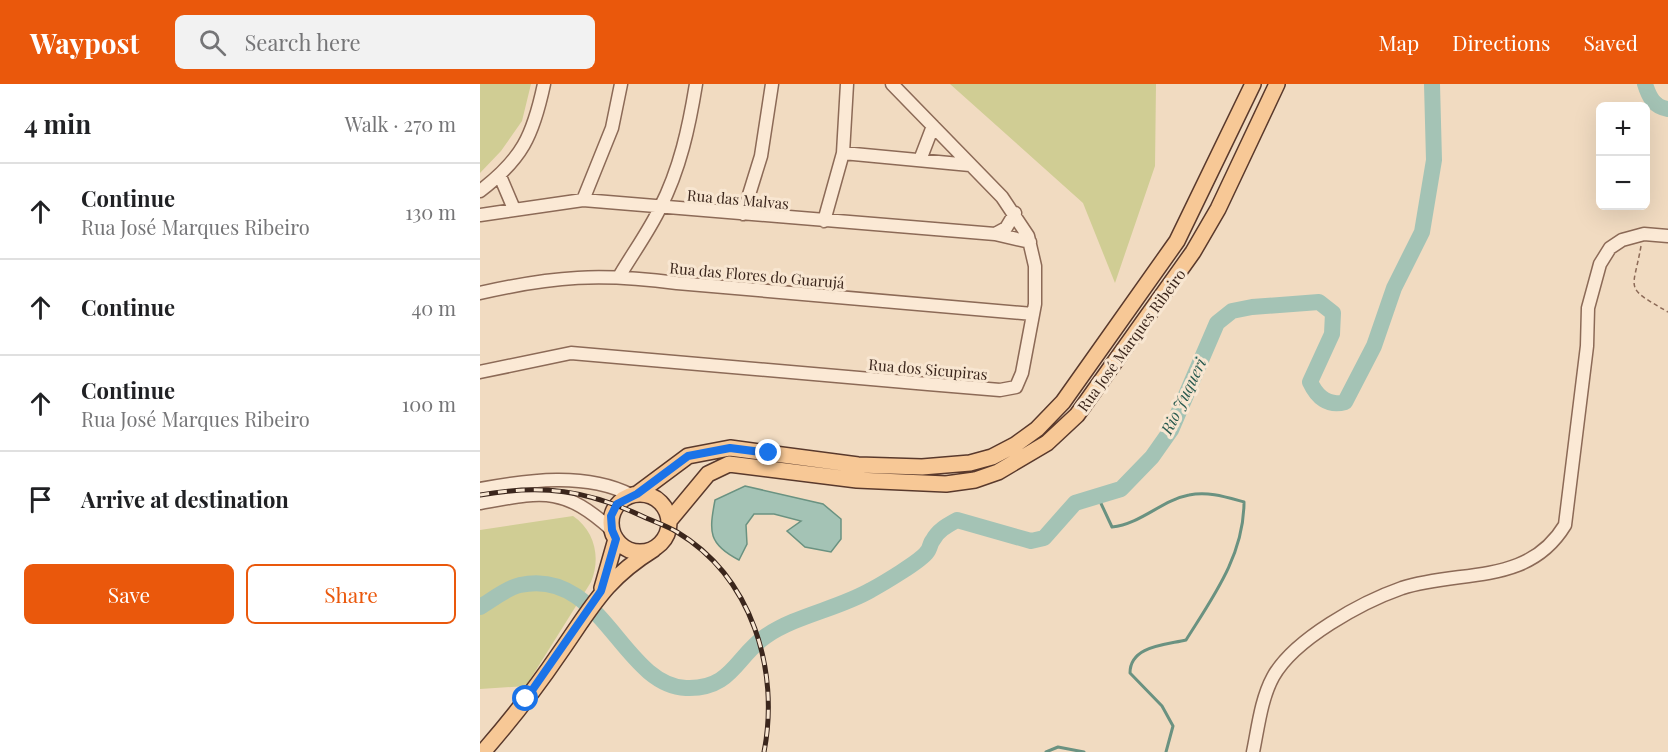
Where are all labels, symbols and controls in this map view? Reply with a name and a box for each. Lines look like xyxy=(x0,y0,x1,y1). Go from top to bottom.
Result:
search box xyxy=(175,15,595,69)
text: Waypost xyxy=(30,24,139,61)
icon: search xyxy=(196,26,229,59)
text: Search here xyxy=(244,27,361,57)
text: Map xyxy=(1378,28,1419,56)
text: Directions xyxy=(1452,28,1550,56)
text: Saved xyxy=(1583,28,1638,56)
map controls xyxy=(1596,102,1650,210)
button: + xyxy=(1596,102,1650,156)
text: 4 min xyxy=(24,106,91,141)
text: Walk · 270 m xyxy=(345,110,456,137)
button: − xyxy=(1596,156,1650,210)
text: Continue xyxy=(81,183,175,213)
street label: Rua das Malvas xyxy=(686,185,790,213)
icon: ahead xyxy=(24,195,57,228)
text: 130 m xyxy=(405,198,456,225)
text: Rua José Marques Ribeiro xyxy=(81,213,310,240)
street label: Rua das Flores do Guarujá xyxy=(669,257,846,293)
street label: Rua José Marques Ribeiro xyxy=(1073,265,1189,415)
icon: ahead xyxy=(24,291,57,324)
text: Continue xyxy=(81,292,175,322)
text: 40 m xyxy=(411,294,456,321)
water label: Rio Juqueri xyxy=(1155,353,1211,438)
street label: Rua dos Sicupiras xyxy=(868,354,988,384)
text: Continue xyxy=(81,375,175,405)
icon: ahead xyxy=(24,387,57,420)
text: 100 m xyxy=(402,390,456,417)
text: Rua José Marques Ribeiro xyxy=(81,405,310,432)
route end xyxy=(755,439,781,465)
icon: arrive xyxy=(24,483,57,516)
text: Arrive at destination xyxy=(81,484,289,514)
button: Save xyxy=(24,564,234,624)
button: Share xyxy=(246,564,456,624)
route start xyxy=(512,685,538,711)

